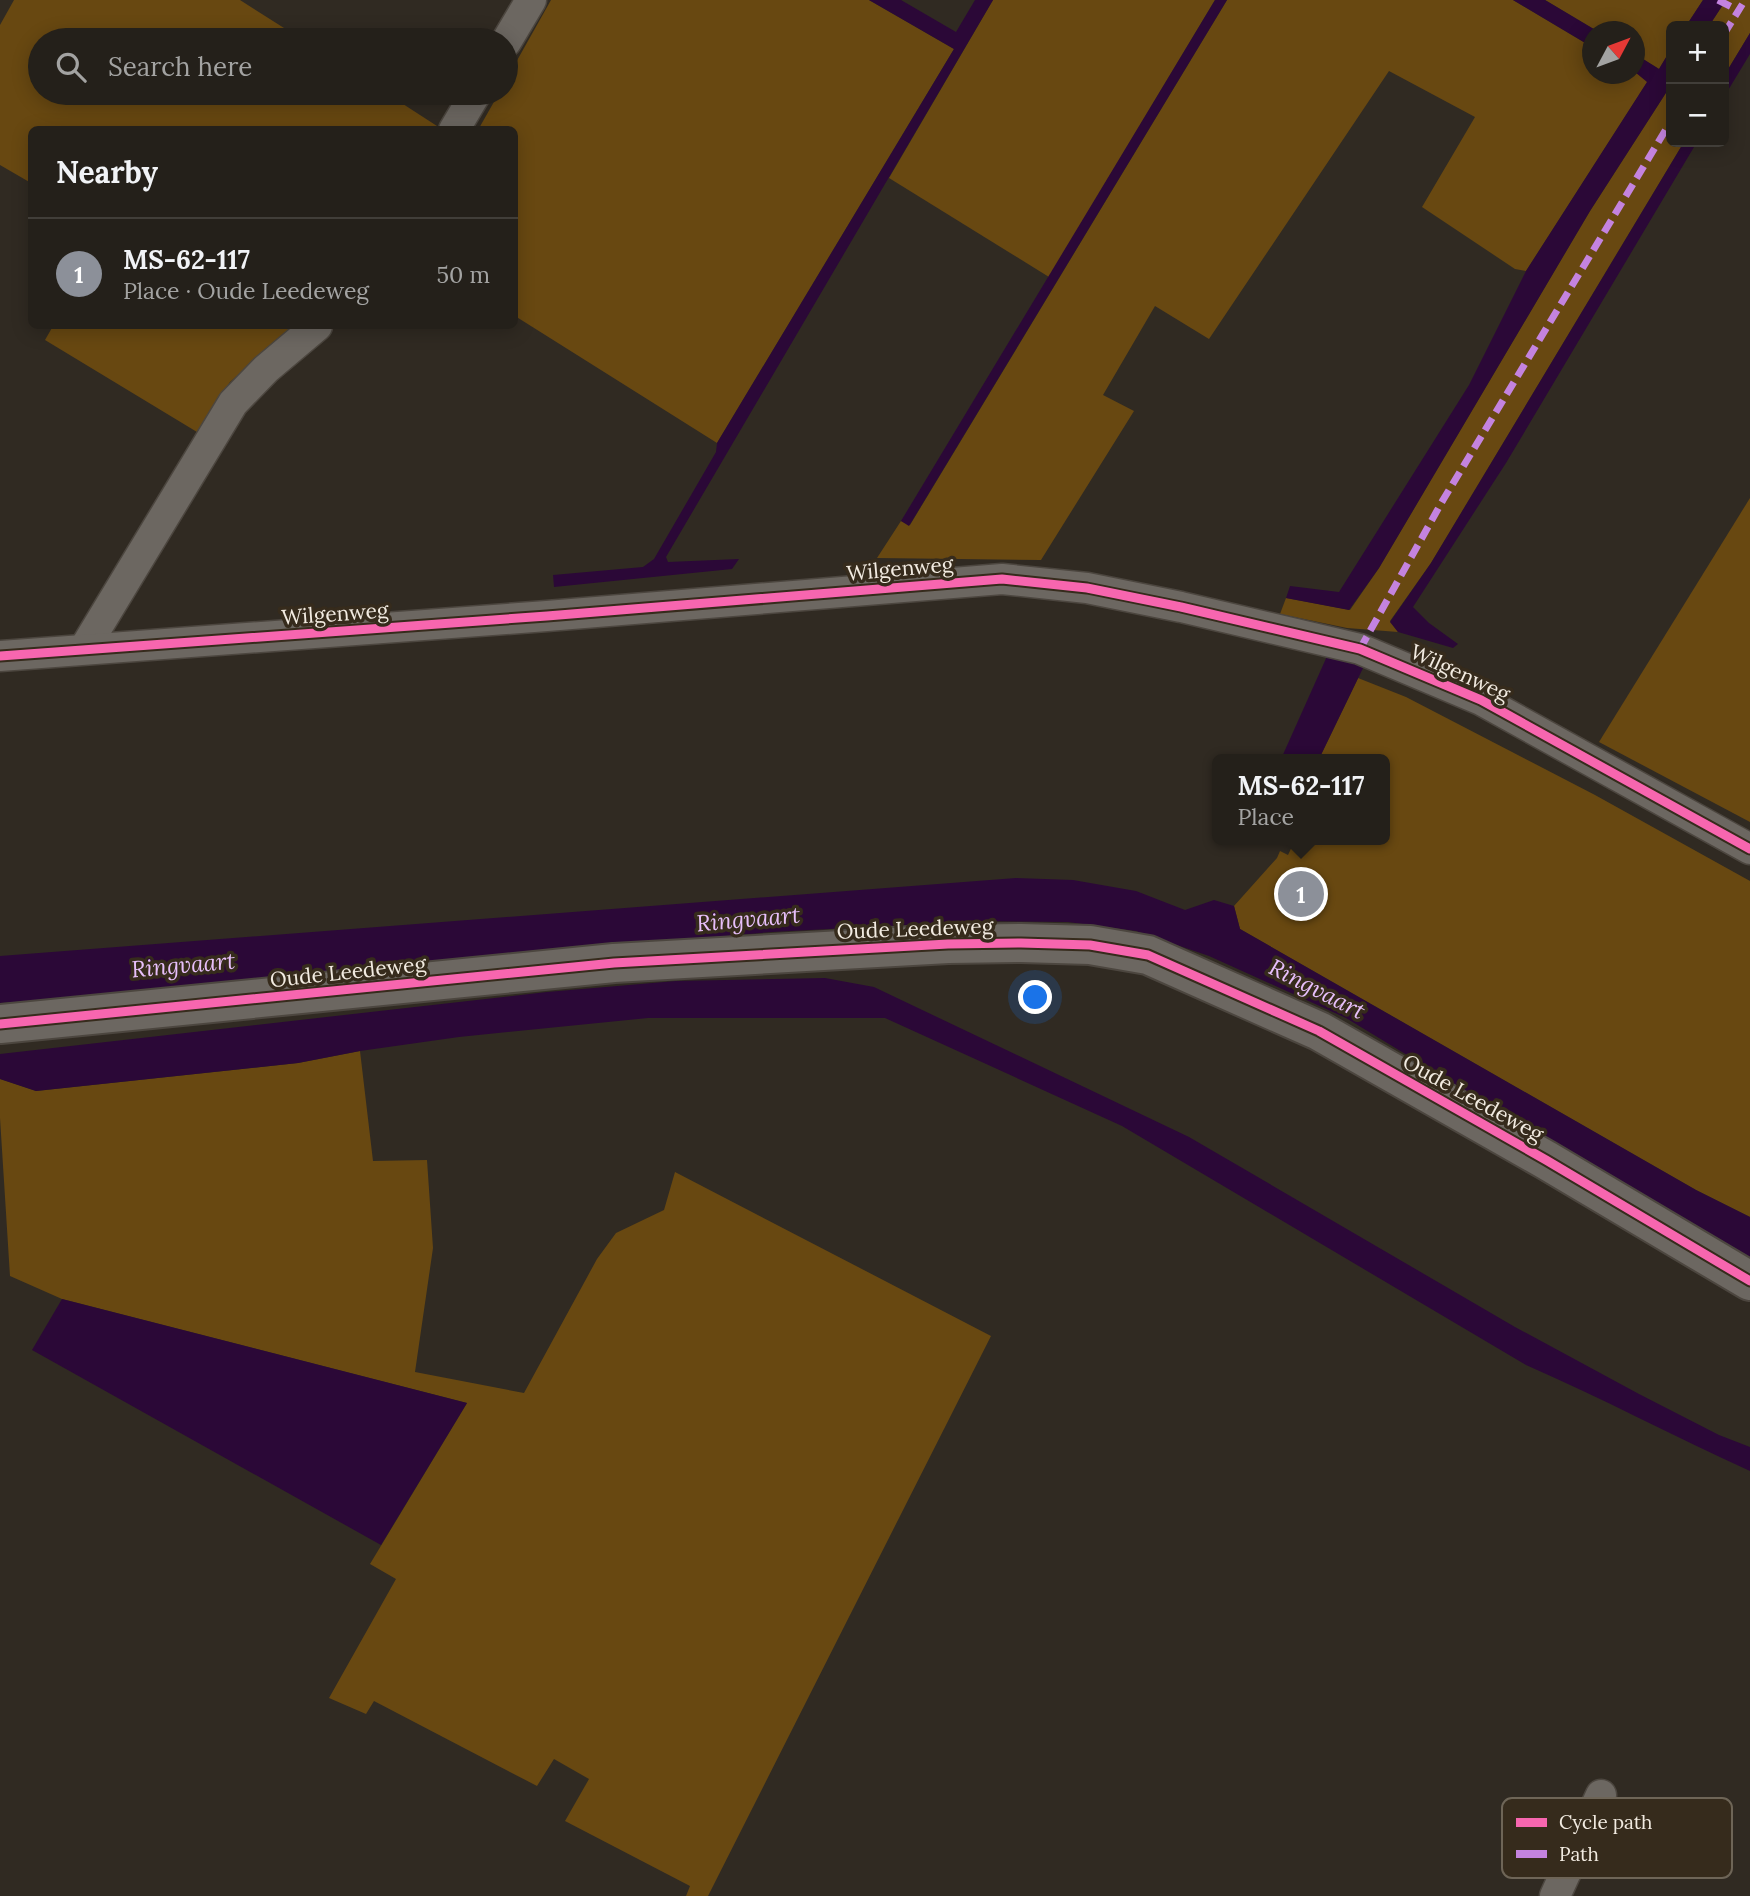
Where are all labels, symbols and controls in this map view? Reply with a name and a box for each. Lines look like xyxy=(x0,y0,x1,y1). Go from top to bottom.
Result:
north arrow xyxy=(1582,21,1645,84)
map controls xyxy=(1666,21,1729,147)
button: + xyxy=(1666,21,1729,84)
search box xyxy=(28,28,518,105)
icon: search xyxy=(52,48,90,86)
text: Search here xyxy=(108,50,252,83)
button: − xyxy=(1666,84,1729,147)
text: Nearby xyxy=(56,153,158,191)
text: MS-62-117 xyxy=(123,243,250,276)
text: 1 xyxy=(74,260,84,289)
text: 50 m xyxy=(437,260,490,289)
text: Place · Oude Leedeweg xyxy=(123,276,369,305)
street label: Wilgenweg xyxy=(845,550,955,587)
street label: Wilgenweg xyxy=(281,596,390,631)
street label: Wilgenweg xyxy=(1406,638,1515,708)
popup xyxy=(1212,754,1390,845)
text: MS-62-117 xyxy=(1237,769,1365,802)
text: Place xyxy=(1237,802,1294,831)
pin: 1 xyxy=(1278,868,1324,920)
water label: Ringvaart xyxy=(695,899,802,937)
street label: Oude Leedeweg xyxy=(836,912,994,945)
water label: Ringvaart xyxy=(130,945,237,983)
street label: Oude Leedeweg xyxy=(269,950,428,993)
water label: Ringvaart xyxy=(1264,952,1371,1025)
your location xyxy=(1018,980,1052,1014)
street label: Oude Leedeweg xyxy=(1398,1048,1549,1148)
legend xyxy=(1502,1798,1732,1878)
text: Cycle path xyxy=(1559,1810,1652,1834)
text: Path xyxy=(1559,1842,1599,1866)

